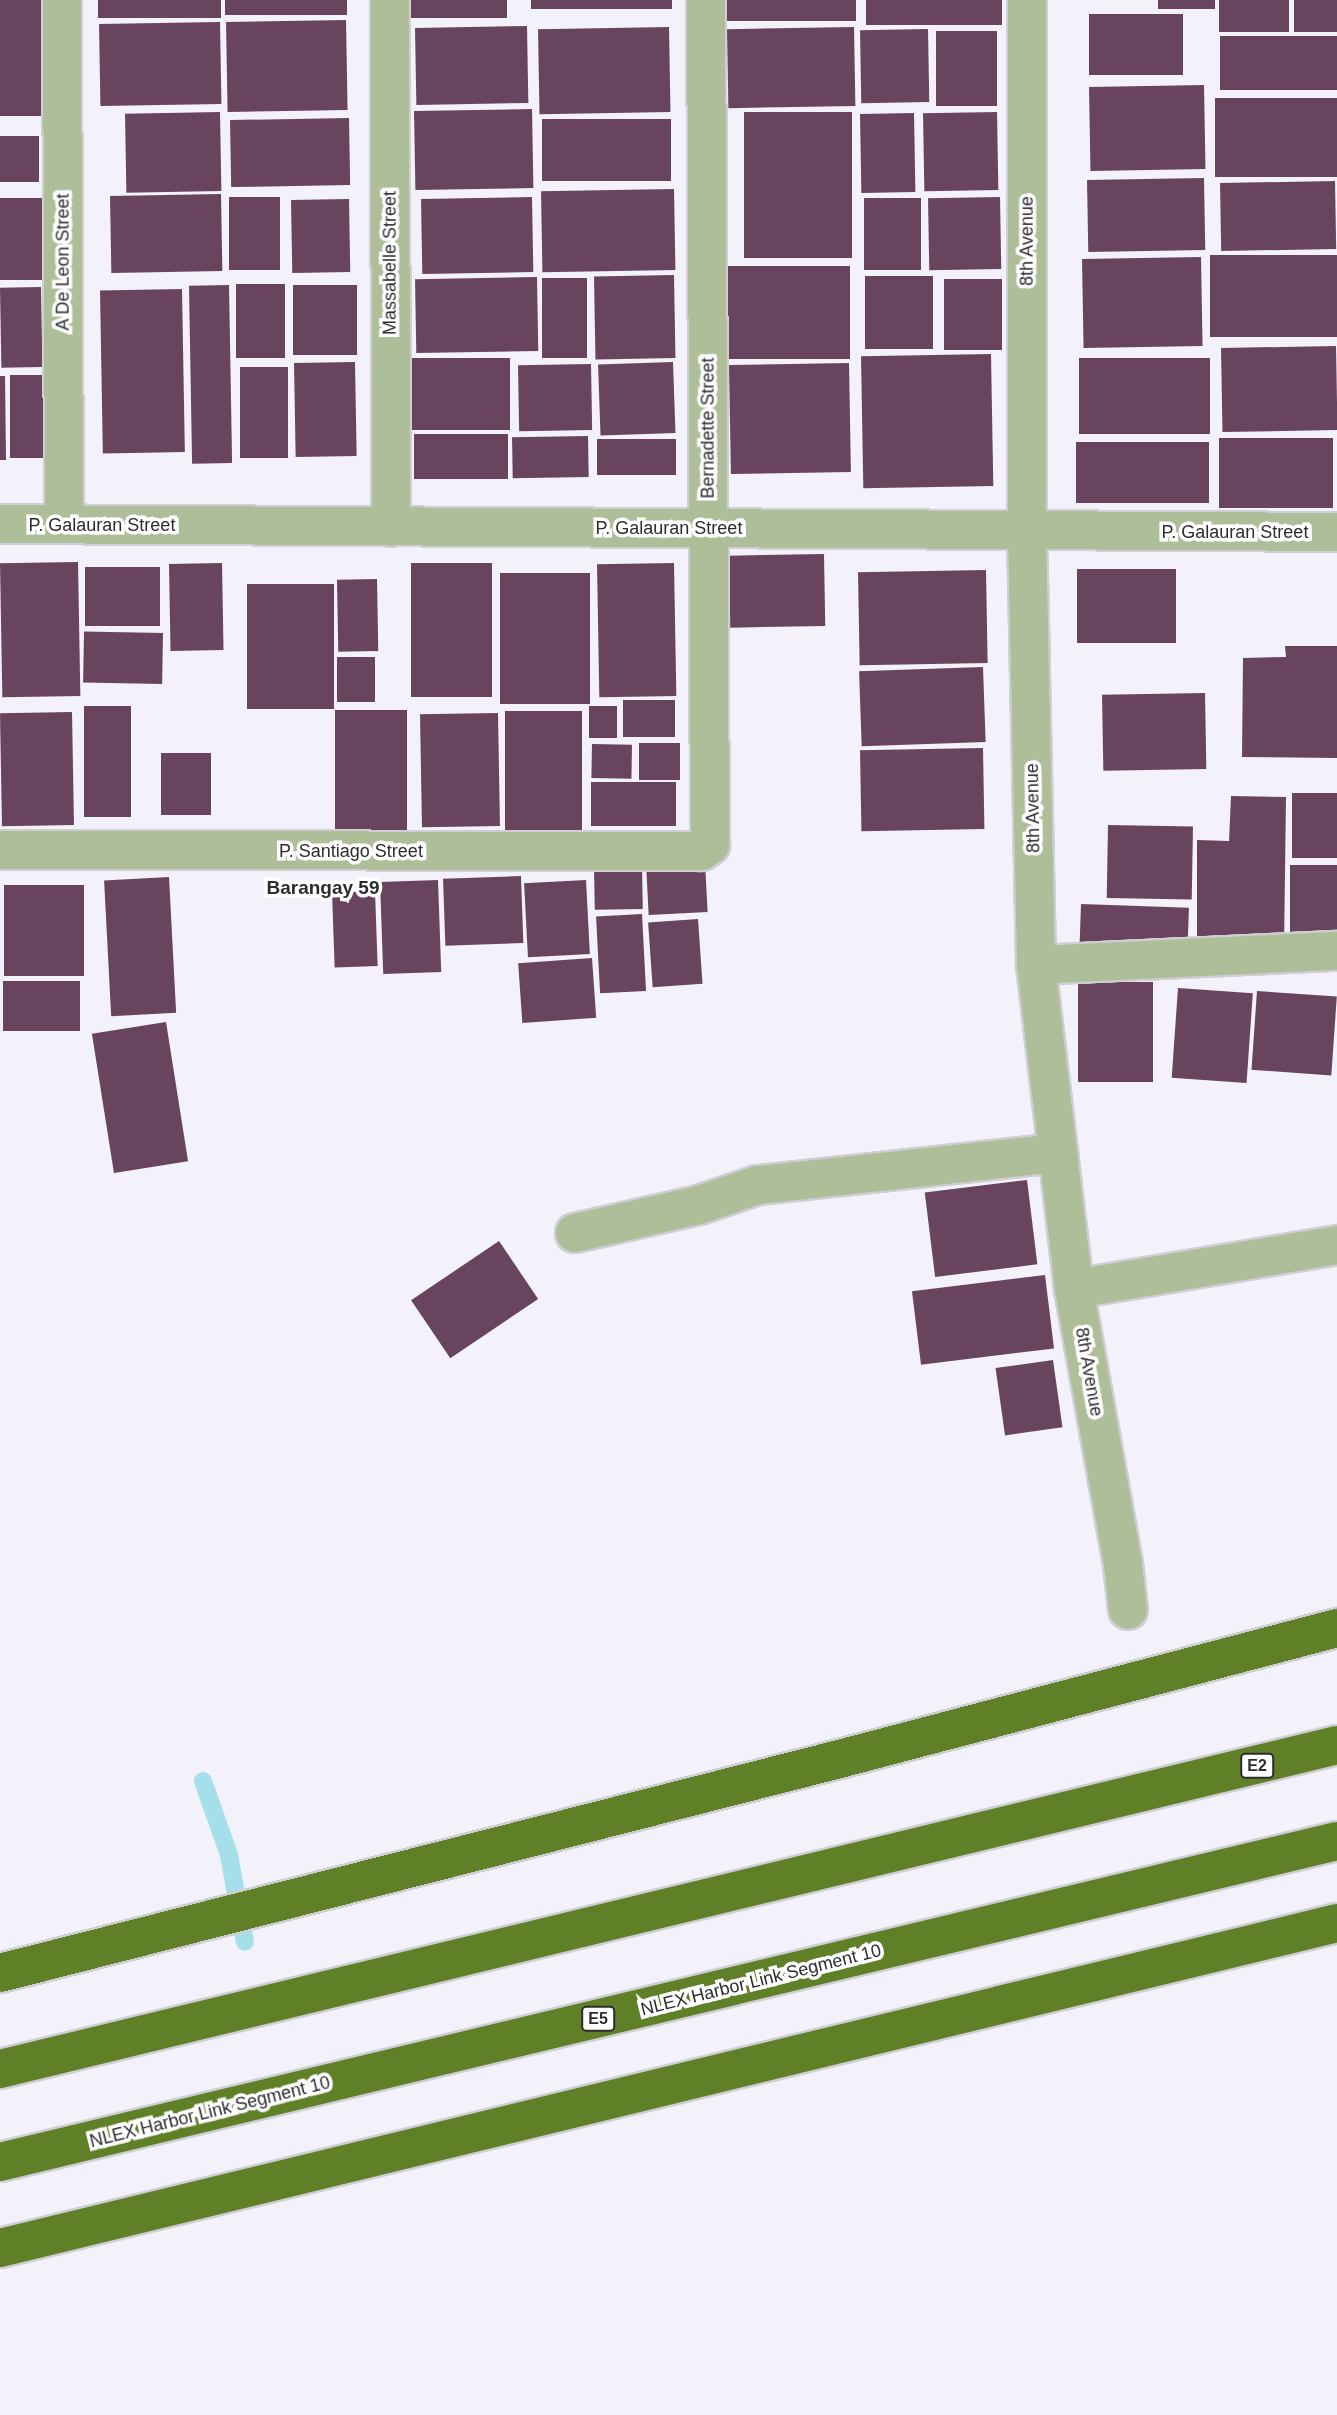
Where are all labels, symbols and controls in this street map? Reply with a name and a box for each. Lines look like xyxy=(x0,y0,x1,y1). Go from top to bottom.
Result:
street label: Massabelle Street xyxy=(379,191,401,335)
street label: A De Leon Street xyxy=(52,193,74,331)
street label: 8th Avenue xyxy=(1016,196,1038,286)
street label: Bernadette Street xyxy=(697,357,719,499)
street label: P. Galauran Street xyxy=(29,514,175,536)
street label: P. Galauran Street xyxy=(596,517,742,539)
street label: P. Galauran Street xyxy=(1162,521,1308,543)
street label: 8th Avenue xyxy=(1021,762,1045,854)
street label: P. Santiago Street xyxy=(279,840,423,862)
district label: Barangay 59 xyxy=(266,877,380,899)
street label: 8th Avenue xyxy=(1070,1325,1108,1419)
road number: E2 xyxy=(1240,1754,1274,1778)
street label: NLEX Harbor Link Segment 10 xyxy=(638,1940,884,2020)
road number: E5 xyxy=(580,2007,616,2032)
street label: NLEX Harbor Link Segment 10 xyxy=(87,2072,333,2152)

